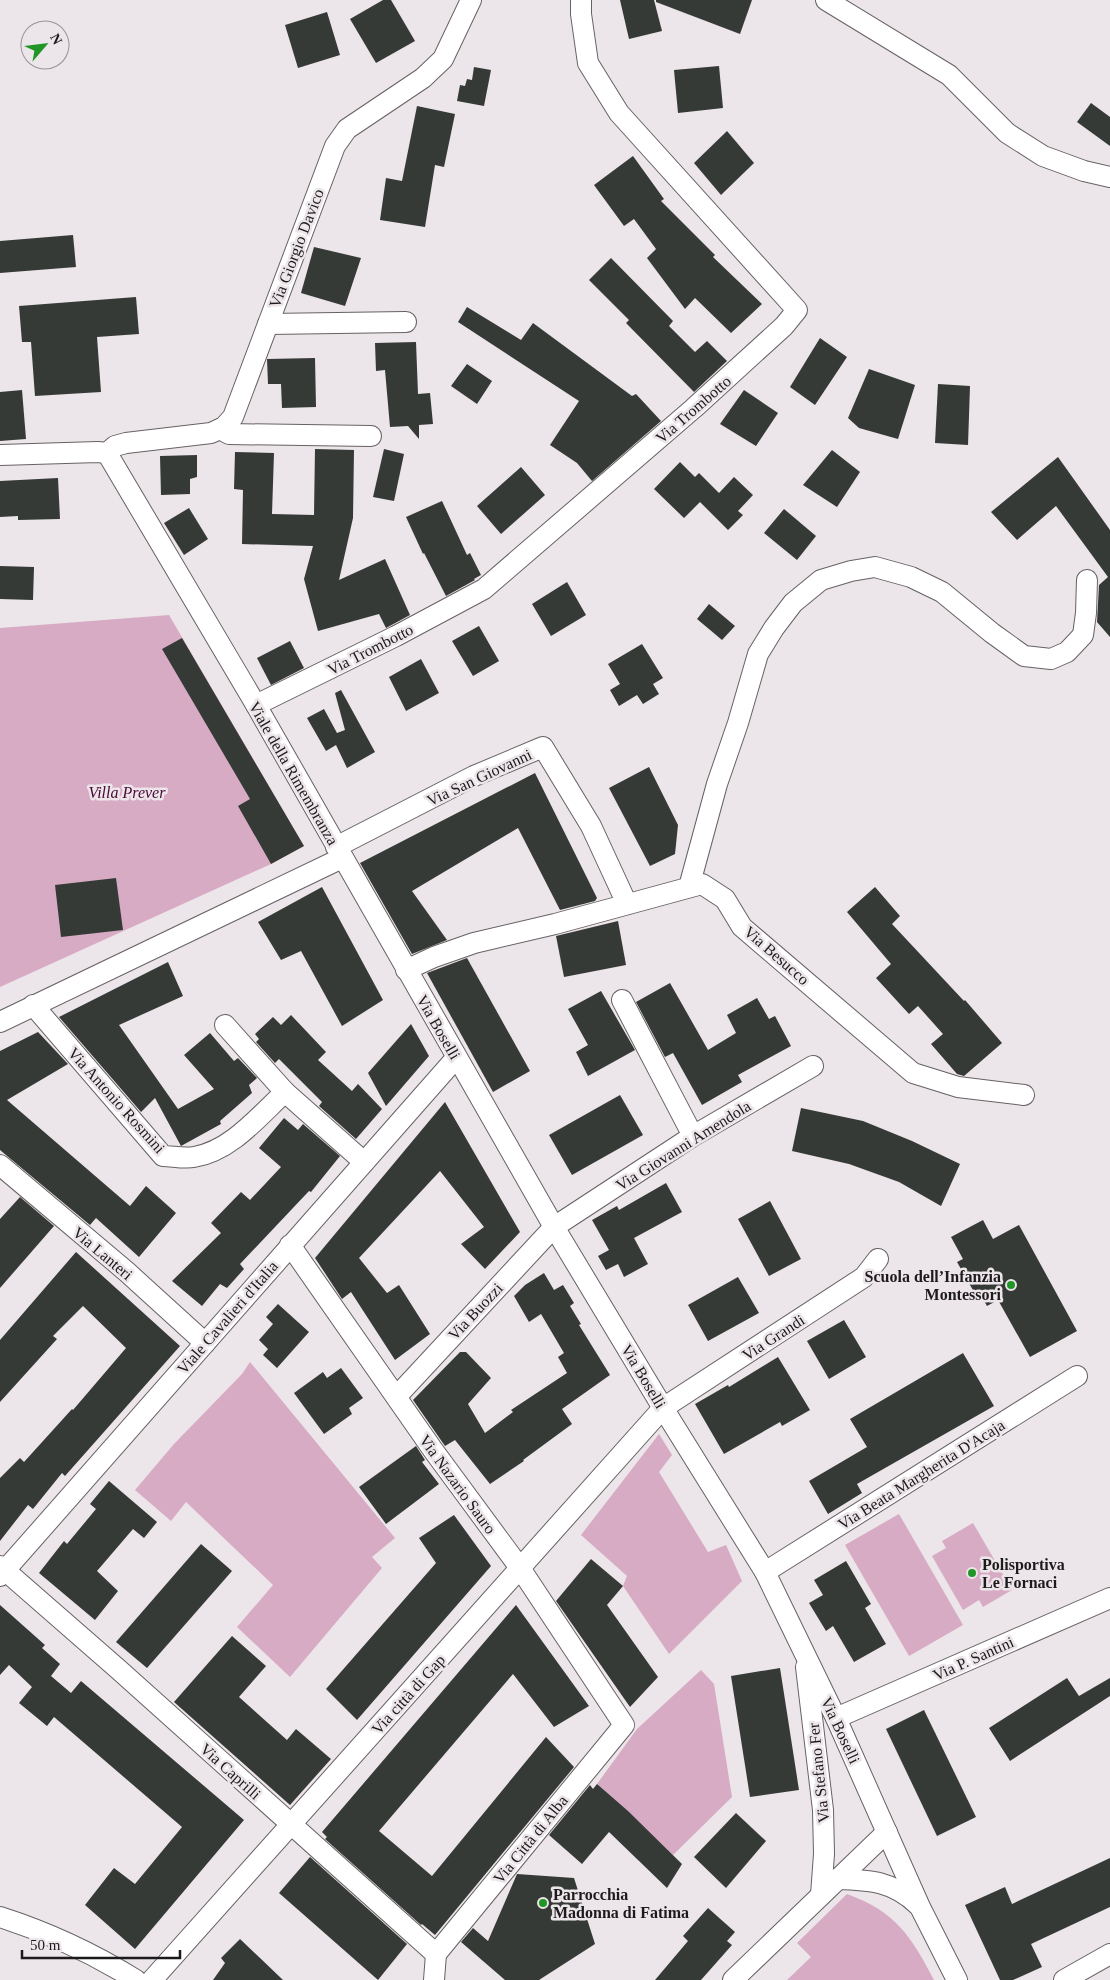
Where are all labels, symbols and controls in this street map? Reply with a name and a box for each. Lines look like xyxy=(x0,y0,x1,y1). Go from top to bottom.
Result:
north arrow xyxy=(20,20,70,70)
text: N xyxy=(47,31,65,47)
street label: Via Giorgio Davico xyxy=(266,186,328,310)
street label: Via Trombotto xyxy=(652,372,734,447)
street label: Via Trombotto xyxy=(325,621,416,678)
street label: Viale della Rimembranza xyxy=(246,699,342,848)
street label: Via San Giovanni xyxy=(424,745,535,809)
park label: Villa Prever xyxy=(89,784,166,801)
street label: Via Besucco xyxy=(741,923,813,988)
street label: Via Boselli xyxy=(413,992,464,1063)
street label: Via Antonio Rosmini xyxy=(65,1044,169,1157)
street label: Via Giovanni Amendola xyxy=(613,1097,754,1194)
street label: Via Lanteri xyxy=(70,1224,136,1283)
street label: Viale Cavalieri d'Italia xyxy=(174,1257,281,1377)
place label: Scuola dell’Infanzia Montessori xyxy=(865,1268,1002,1303)
street label: Via Buozzi xyxy=(445,1279,506,1343)
marker: Scuola dell’Infanzia Montessori xyxy=(1005,1279,1017,1291)
street label: Via Grandi xyxy=(739,1311,808,1364)
street label: Via Boselli xyxy=(618,1341,670,1412)
street label: Via Beata Margherita D'Acaja xyxy=(835,1416,1008,1534)
street label: Via Nazario Sauro xyxy=(416,1432,499,1537)
place label: Polisportiva Le Fornaci xyxy=(982,1556,1065,1591)
marker: Polisportiva Le Fornaci xyxy=(966,1567,978,1579)
street label: Via P. Santini xyxy=(930,1633,1017,1684)
street label: Via città di Gap xyxy=(368,1651,449,1738)
street label: Via Boselli xyxy=(818,1694,864,1767)
street label: Via Stefano Fer xyxy=(805,1721,832,1824)
street label: Via Caprilli xyxy=(196,1740,265,1804)
street label: Via Città di Alba xyxy=(490,1792,571,1887)
place label: Parrocchia Madonna di Fatima xyxy=(553,1886,689,1921)
marker: Parrocchia Madonna di Fatima xyxy=(537,1897,549,1909)
scale bar xyxy=(22,1928,180,1960)
text: 50 m xyxy=(30,1937,61,1953)

